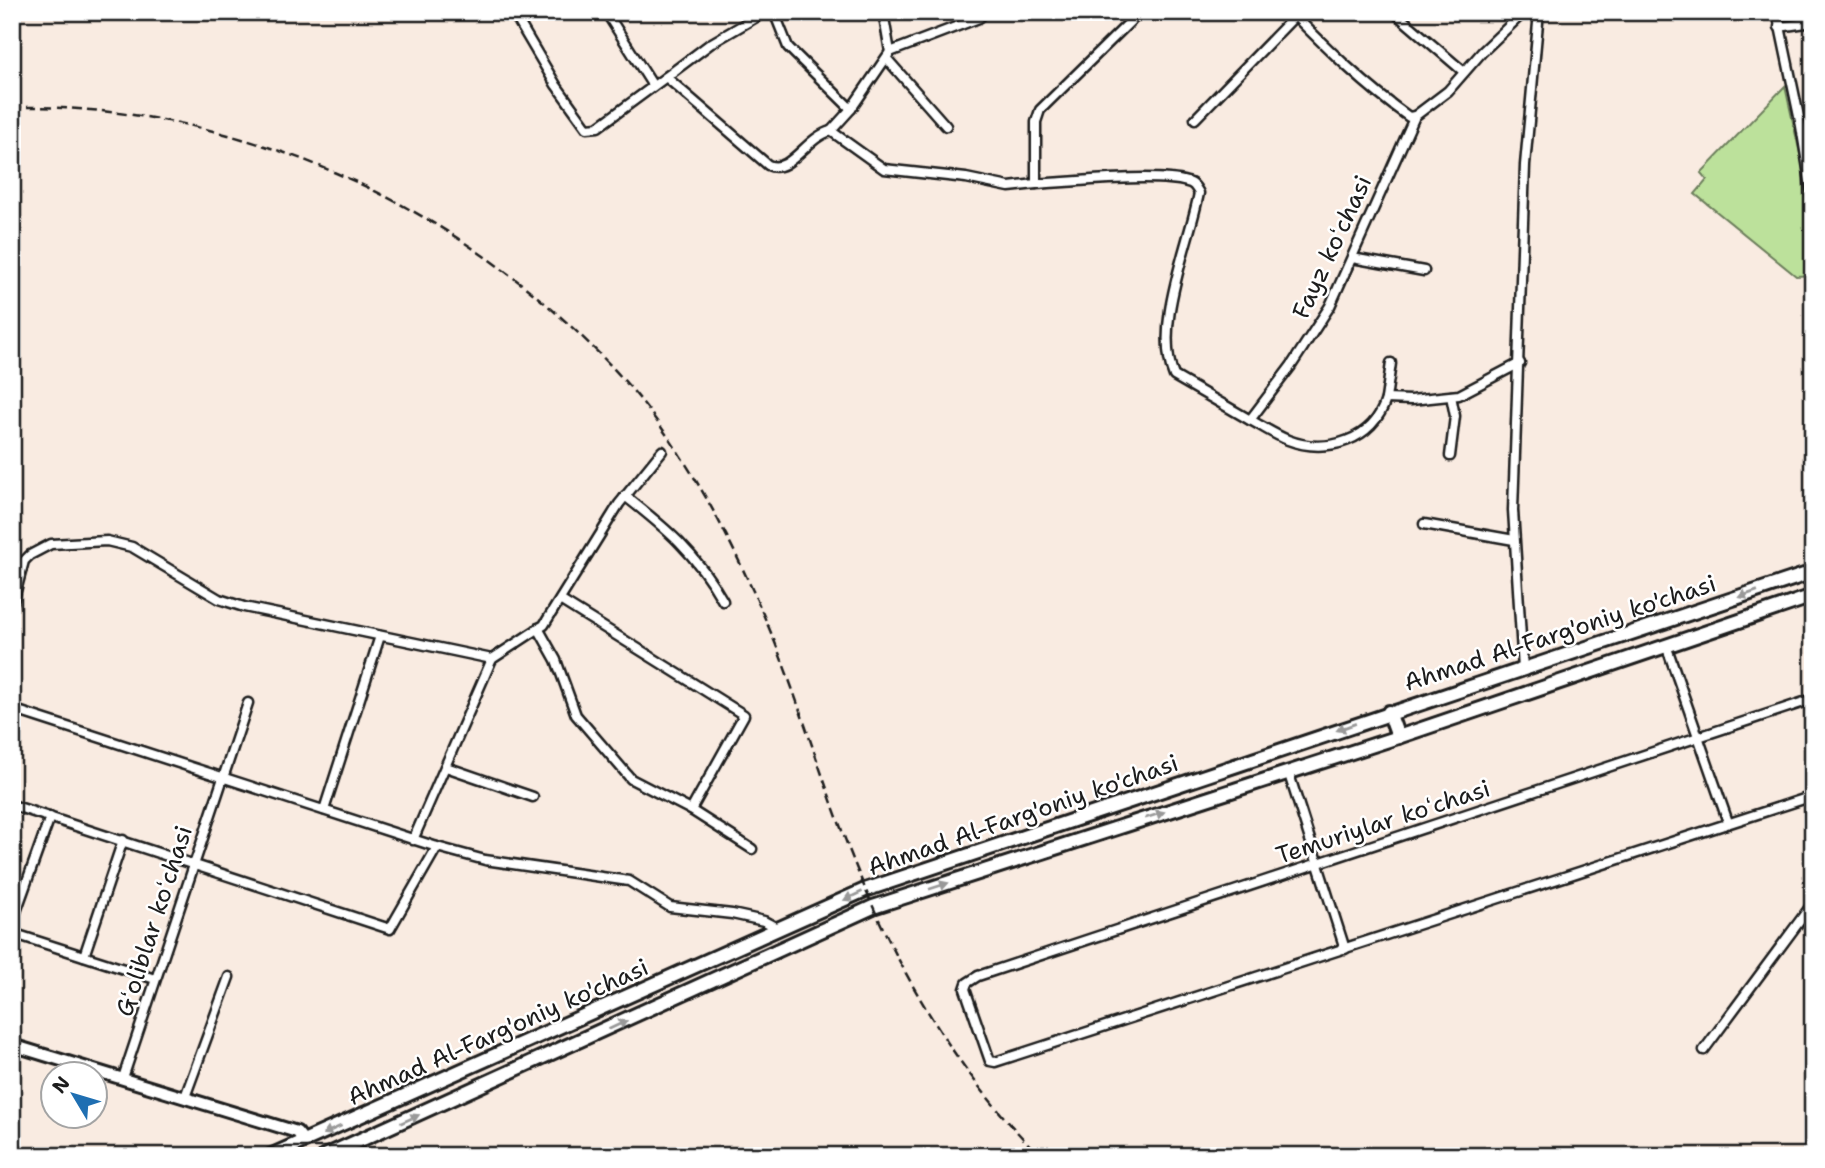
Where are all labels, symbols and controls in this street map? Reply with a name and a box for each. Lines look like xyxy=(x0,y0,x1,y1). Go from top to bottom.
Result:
street label: Fayz koʻchasi xyxy=(1285,170,1379,324)
street label: Ahmad Al-Farg'oniy ko'chasi xyxy=(1400,567,1720,699)
one-way arrow xyxy=(1737,589,1758,600)
one-way arrow xyxy=(1336,722,1357,733)
street label: Ahmad Al-Farg'oniy ko'chasi xyxy=(864,747,1182,883)
street label: Temuriylar koʻchasi xyxy=(1272,772,1494,872)
one-way arrow xyxy=(1144,809,1165,820)
street label: Gʻoliblar koʻchasi xyxy=(108,822,200,1020)
one-way arrow xyxy=(928,880,949,891)
one-way arrow xyxy=(843,890,863,902)
street label: Ahmad Al-Farg'oniy ko'chasi xyxy=(342,951,654,1113)
one-way arrow xyxy=(607,1019,628,1030)
north arrow xyxy=(38,1060,108,1130)
text: N xyxy=(47,1071,75,1098)
one-way arrow xyxy=(400,1113,421,1124)
one-way arrow xyxy=(322,1125,343,1136)

